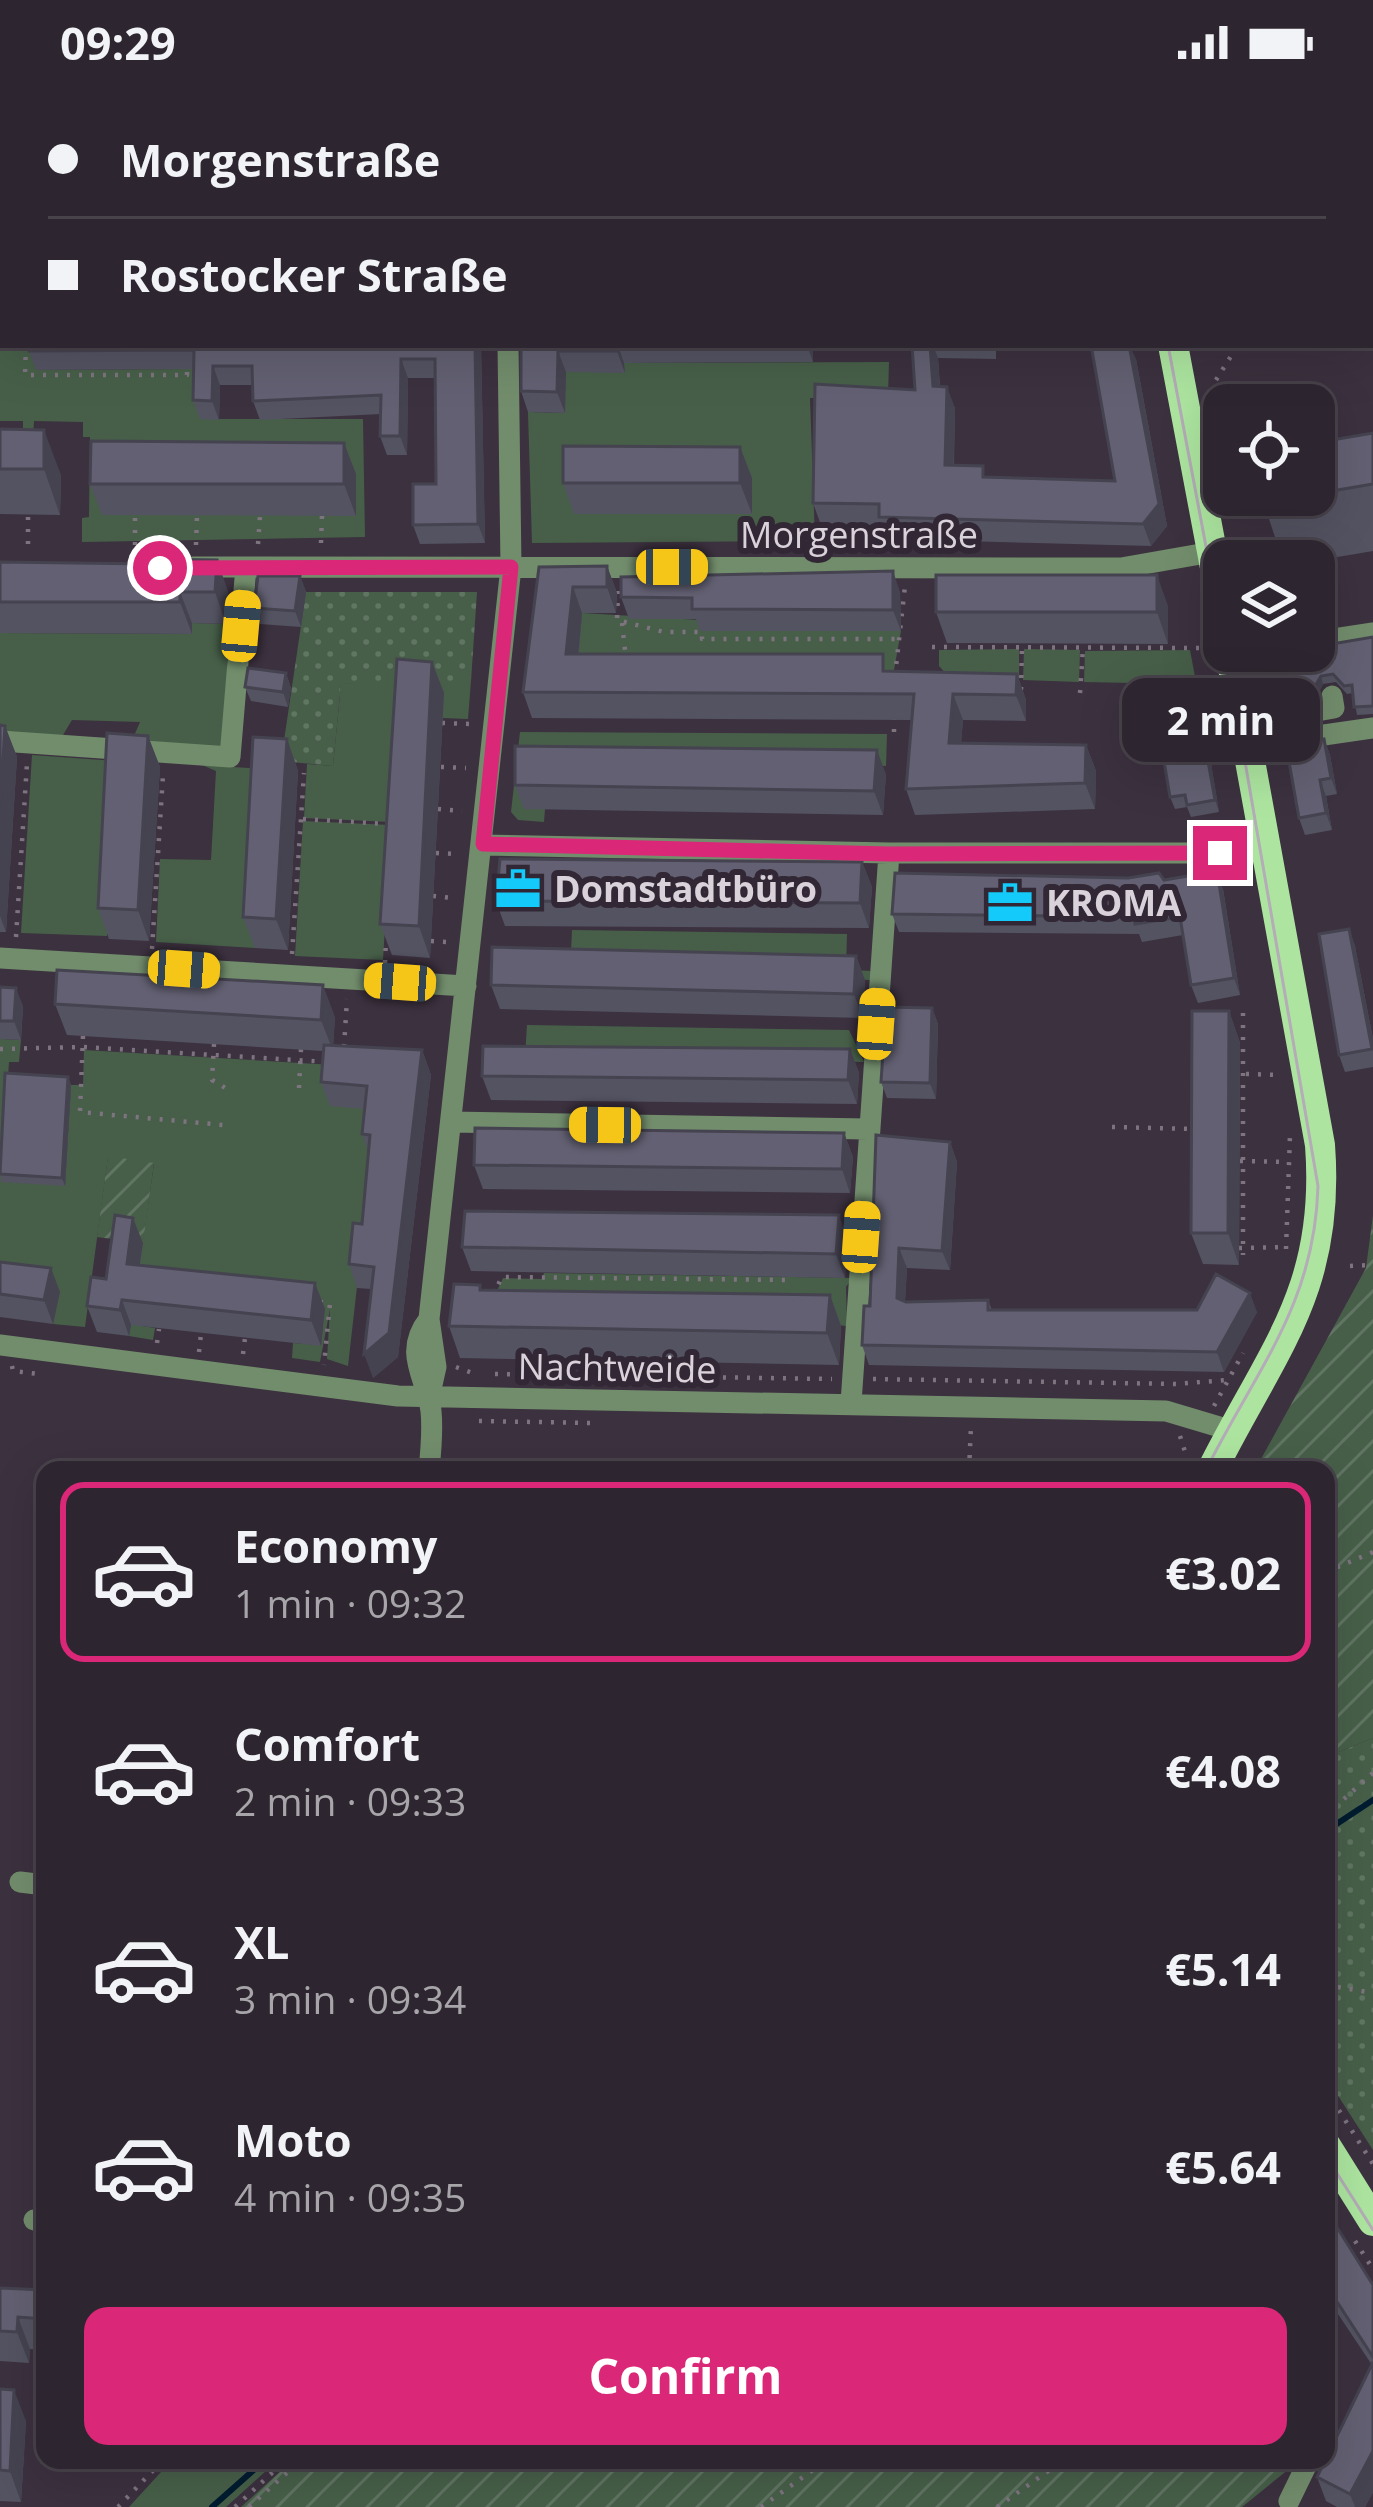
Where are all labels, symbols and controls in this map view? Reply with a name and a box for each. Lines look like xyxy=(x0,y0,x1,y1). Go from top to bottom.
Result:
text: 09:29 xyxy=(60,12,176,73)
text: Morgenstraße xyxy=(120,129,440,190)
text: Rostocker Straße xyxy=(120,244,508,305)
map controls xyxy=(1203,384,1335,672)
button: locate xyxy=(1203,384,1335,516)
street label: Morgenstraße xyxy=(740,510,978,559)
button: layers xyxy=(1203,540,1335,672)
route start xyxy=(133,541,187,595)
car xyxy=(636,549,708,585)
car xyxy=(220,589,262,663)
callout: 2 min xyxy=(1121,679,1319,763)
text: 2 min xyxy=(1167,693,1275,746)
route end xyxy=(1193,826,1247,880)
office icon: Domstadtbüro xyxy=(493,864,543,914)
place label: Domstadtbüro xyxy=(554,864,817,913)
office icon: KROMA xyxy=(985,878,1035,928)
place label: KROMA xyxy=(1046,878,1181,927)
car xyxy=(147,949,221,989)
car xyxy=(363,962,437,1002)
car xyxy=(856,987,896,1061)
car xyxy=(569,1106,641,1144)
car xyxy=(841,1200,881,1274)
street label: Nachtweide xyxy=(517,1341,717,1394)
text: Economy xyxy=(234,1515,437,1576)
icon: car xyxy=(90,1518,198,1626)
text: €3.02 xyxy=(1165,1542,1281,1603)
text: 1 min · 09:32 xyxy=(234,1576,466,1629)
text: Comfort xyxy=(234,1713,420,1774)
icon: car xyxy=(90,1716,198,1824)
text: €4.08 xyxy=(1165,1740,1281,1801)
text: 2 min · 09:33 xyxy=(234,1774,466,1827)
text: XL xyxy=(234,1911,289,1972)
icon: car xyxy=(90,1914,198,2022)
text: €5.14 xyxy=(1165,1938,1281,1999)
text: 3 min · 09:34 xyxy=(234,1972,466,2025)
text: Moto xyxy=(234,2109,352,2170)
icon: car xyxy=(90,2112,198,2220)
text: €5.64 xyxy=(1165,2136,1281,2197)
text: 4 min · 09:35 xyxy=(234,2170,466,2223)
button: Confirm xyxy=(84,2307,1287,2445)

